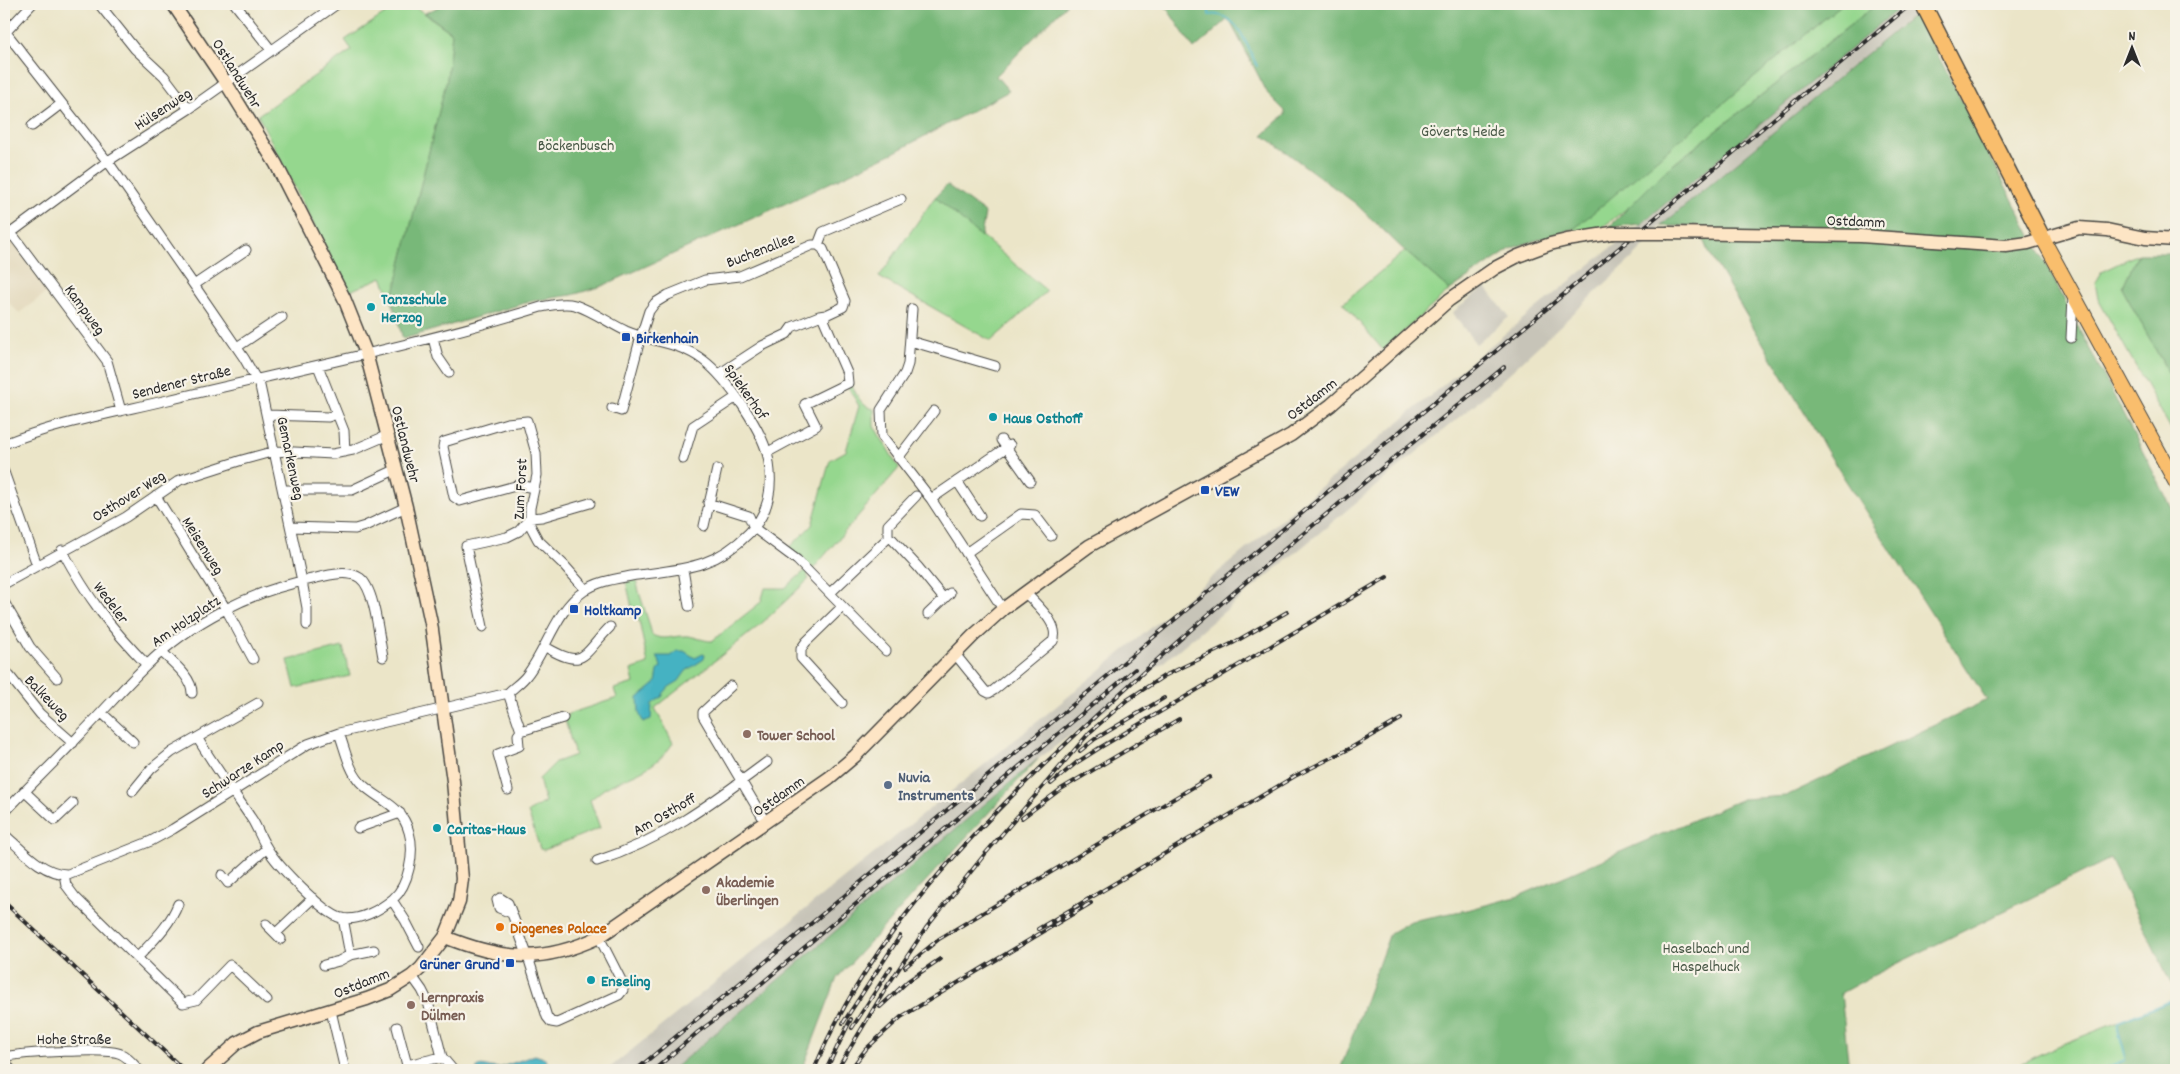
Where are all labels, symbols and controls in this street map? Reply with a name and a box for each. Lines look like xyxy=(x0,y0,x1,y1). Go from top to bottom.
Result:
north arrow xyxy=(2108,22,2158,72)
text: N xyxy=(2129,27,2136,47)
street label: Ostlandwehr xyxy=(205,35,267,114)
street label: Hülsenweg xyxy=(130,83,197,137)
park label: Göverts Heide xyxy=(1421,121,1505,144)
park label: Böckenbusch xyxy=(538,135,614,158)
street label: Ostdamm xyxy=(1826,210,1886,235)
street label: Buchenallee xyxy=(723,228,799,275)
street label: Kampweg xyxy=(58,280,110,341)
place label: Tanzschule Herzog xyxy=(381,289,447,330)
marker: Tanzschule Herzog xyxy=(365,301,377,313)
place label: Birkenhain xyxy=(636,328,699,351)
marker: Birkenhain xyxy=(620,331,632,343)
street label: Sendener Straße xyxy=(130,360,233,407)
street label: Spiekerhof xyxy=(717,360,773,426)
street label: Ostdamm xyxy=(1282,373,1343,427)
street label: Ostlandwehr xyxy=(384,404,425,486)
place label: Haus Osthoff xyxy=(1003,408,1083,431)
marker: Haus Osthoff xyxy=(987,411,999,423)
street label: Gemarkenweg xyxy=(269,415,310,502)
street label: Zum Forst xyxy=(508,458,535,520)
street label: Osthover Weg xyxy=(88,465,171,529)
place label: VEW xyxy=(1215,481,1240,504)
marker: VEW xyxy=(1199,484,1211,496)
street label: Meisenweg xyxy=(175,513,229,580)
street label: Wedeler xyxy=(87,578,134,629)
street label: Am Holzplatz xyxy=(147,590,226,654)
place label: Holtkamp xyxy=(584,600,641,623)
marker: Holtkamp xyxy=(568,603,580,615)
street label: Balkeweg xyxy=(18,670,74,727)
place label: Tower School xyxy=(757,725,835,748)
marker: Tower School xyxy=(741,728,753,740)
street label: Schwarze Kamp xyxy=(197,735,289,806)
place label: Nuvia Instruments xyxy=(898,767,974,808)
street label: Ostdamm xyxy=(749,771,810,823)
marker: Nuvia Instruments xyxy=(882,779,894,791)
street label: Am Osthoff xyxy=(629,787,702,843)
place label: Caritas-Haus xyxy=(447,819,526,842)
marker: Caritas-Haus xyxy=(431,822,443,834)
place label: Akademie Überlingen xyxy=(716,872,779,913)
marker: Akademie Überlingen xyxy=(700,884,712,896)
place label: Diogenes Palace xyxy=(510,918,607,941)
marker: Diogenes Palace xyxy=(494,921,506,933)
park label: Haselbach und Haspelhuck xyxy=(1663,938,1749,979)
place label: Grüner Grund xyxy=(419,954,500,977)
marker: Grüner Grund xyxy=(504,957,516,969)
street label: Ostdamm xyxy=(330,963,394,1006)
place label: Enseling xyxy=(601,971,651,994)
marker: Enseling xyxy=(585,974,597,986)
place label: Lernpraxis Dülmen xyxy=(421,987,485,1028)
marker: Lernpraxis Dülmen xyxy=(405,999,417,1011)
street label: Hohe Straße xyxy=(37,1029,111,1052)

